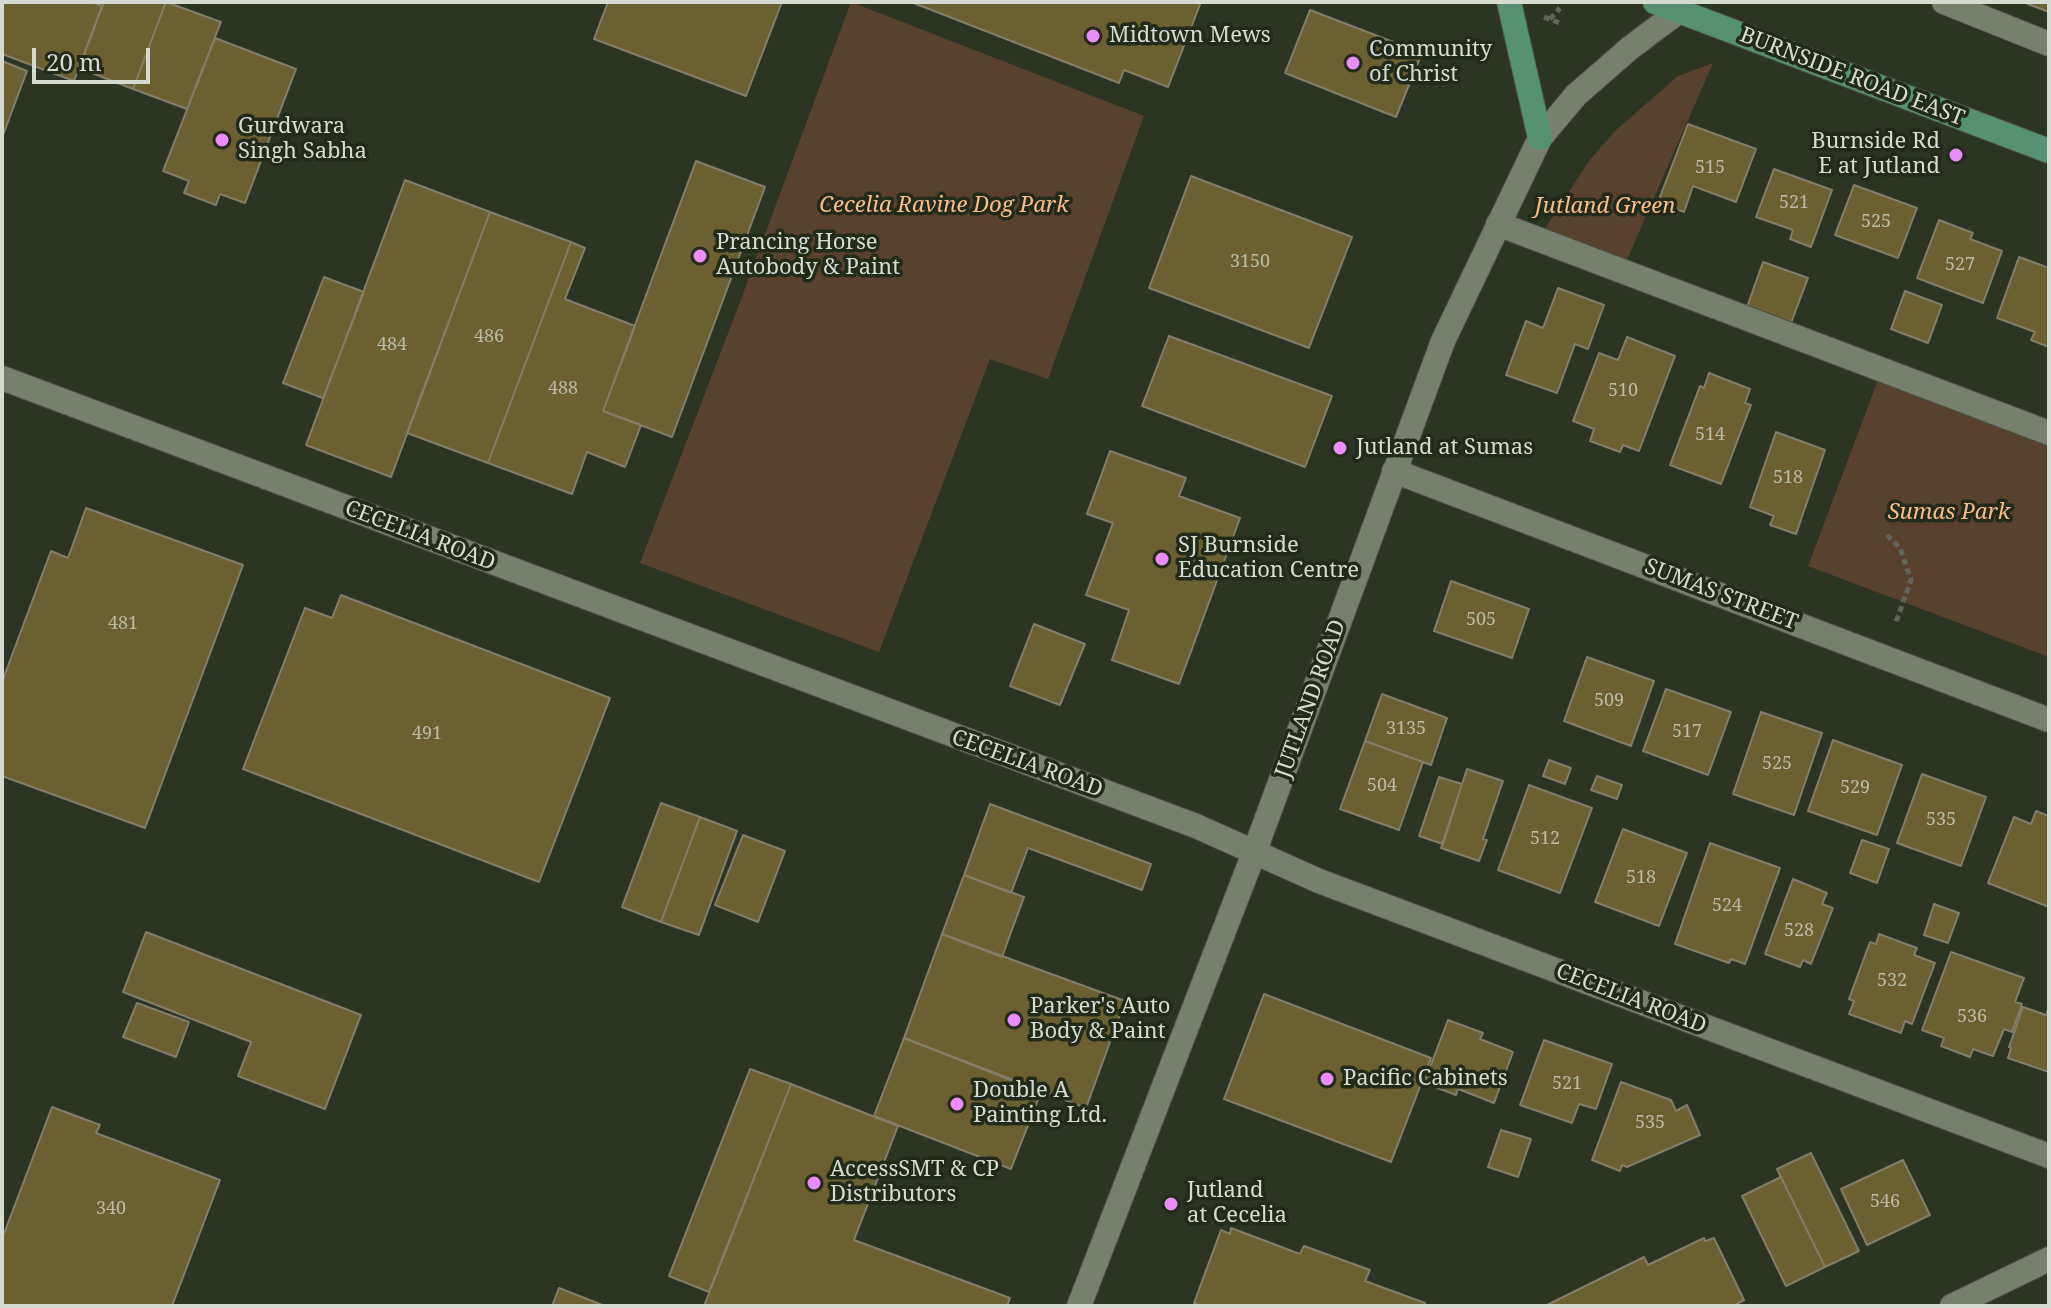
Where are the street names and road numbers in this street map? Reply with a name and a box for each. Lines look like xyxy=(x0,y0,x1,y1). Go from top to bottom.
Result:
street label: BURNSIDE ROAD EAST xyxy=(1736,22,1968,132)
street label: CECELIA ROAD xyxy=(341,495,499,577)
street label: SUMAS STREET xyxy=(1641,554,1801,636)
street label: JUTLAND ROAD xyxy=(1270,616,1352,782)
street label: CECELIA ROAD xyxy=(948,724,1106,804)
street label: CECELIA ROAD xyxy=(1552,958,1710,1040)

